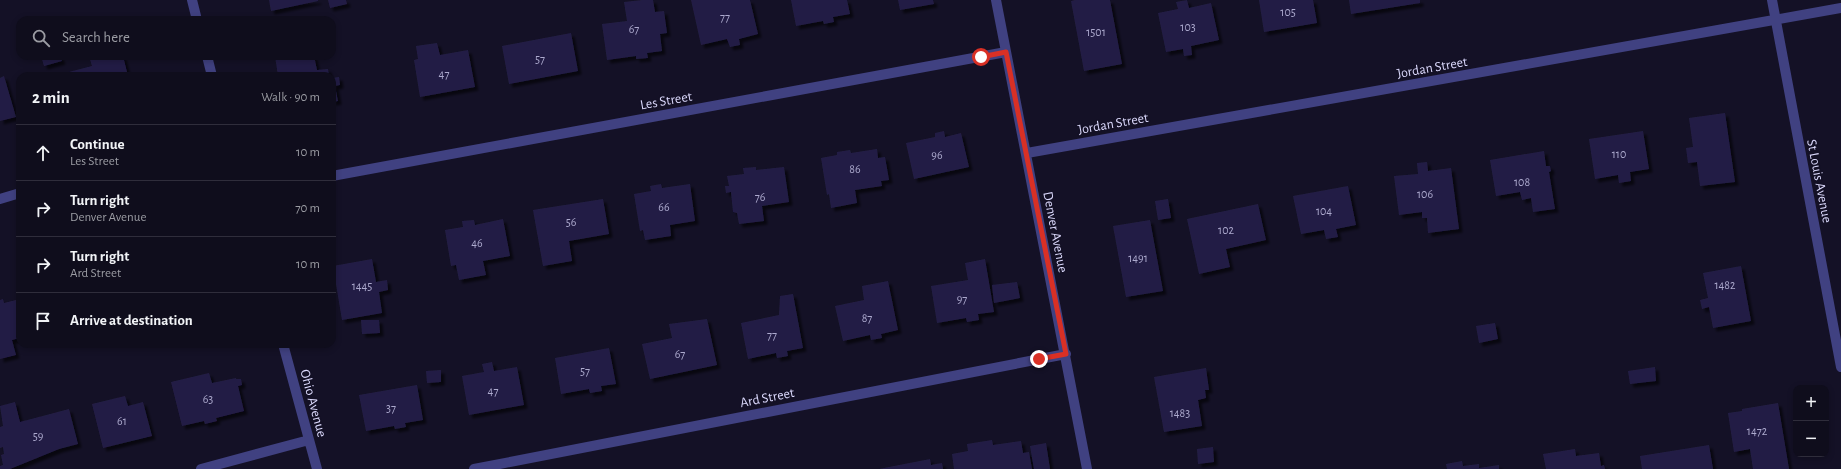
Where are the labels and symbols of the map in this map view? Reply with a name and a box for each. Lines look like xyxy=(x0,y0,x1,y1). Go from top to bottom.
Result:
house number: 105 xyxy=(1280,6,1296,18)
house number: 77 xyxy=(720,11,730,23)
house number: 103 xyxy=(1180,21,1196,33)
house number: 67 xyxy=(629,23,639,35)
house number: 1501 xyxy=(1086,26,1106,38)
route start xyxy=(972,48,990,66)
house number: 57 xyxy=(535,53,545,65)
street label: Jordan Street xyxy=(1396,55,1469,81)
house number: 47 xyxy=(439,68,449,80)
street label: Les Street xyxy=(639,89,694,112)
street label: Jordan Street xyxy=(1077,111,1150,137)
street label: St Louis Avenue xyxy=(1804,138,1834,224)
house number: 110 xyxy=(1612,148,1626,160)
house number: 96 xyxy=(931,149,943,161)
house number: 86 xyxy=(849,163,861,175)
house number: 108 xyxy=(1514,176,1530,188)
house number: 106 xyxy=(1417,188,1433,200)
street label: Denver Avenue xyxy=(1040,190,1070,274)
house number: 76 xyxy=(755,191,766,203)
house number: 66 xyxy=(658,201,670,213)
house number: 104 xyxy=(1316,205,1332,217)
house number: 56 xyxy=(566,216,577,228)
house number: 102 xyxy=(1218,224,1234,236)
house number: 46 xyxy=(471,237,483,249)
house number: 1491 xyxy=(1128,252,1148,264)
house number: 1482 xyxy=(1714,279,1736,291)
house number: 1445 xyxy=(352,280,372,292)
house number: 97 xyxy=(957,293,967,305)
house number: 87 xyxy=(862,312,872,324)
house number: 77 xyxy=(767,329,777,341)
house number: 67 xyxy=(675,348,685,360)
route end xyxy=(1030,350,1048,368)
house number: 57 xyxy=(580,365,590,377)
street label: Ohio Avenue xyxy=(297,368,329,439)
house number: 47 xyxy=(488,385,498,397)
street label: Ard Street xyxy=(739,386,796,410)
house number: 63 xyxy=(203,393,213,405)
house number: 37 xyxy=(386,402,396,414)
house number: 1483 xyxy=(1170,407,1190,419)
house number: 61 xyxy=(117,415,127,427)
house number: 1472 xyxy=(1747,425,1768,437)
house number: 59 xyxy=(33,430,44,442)

